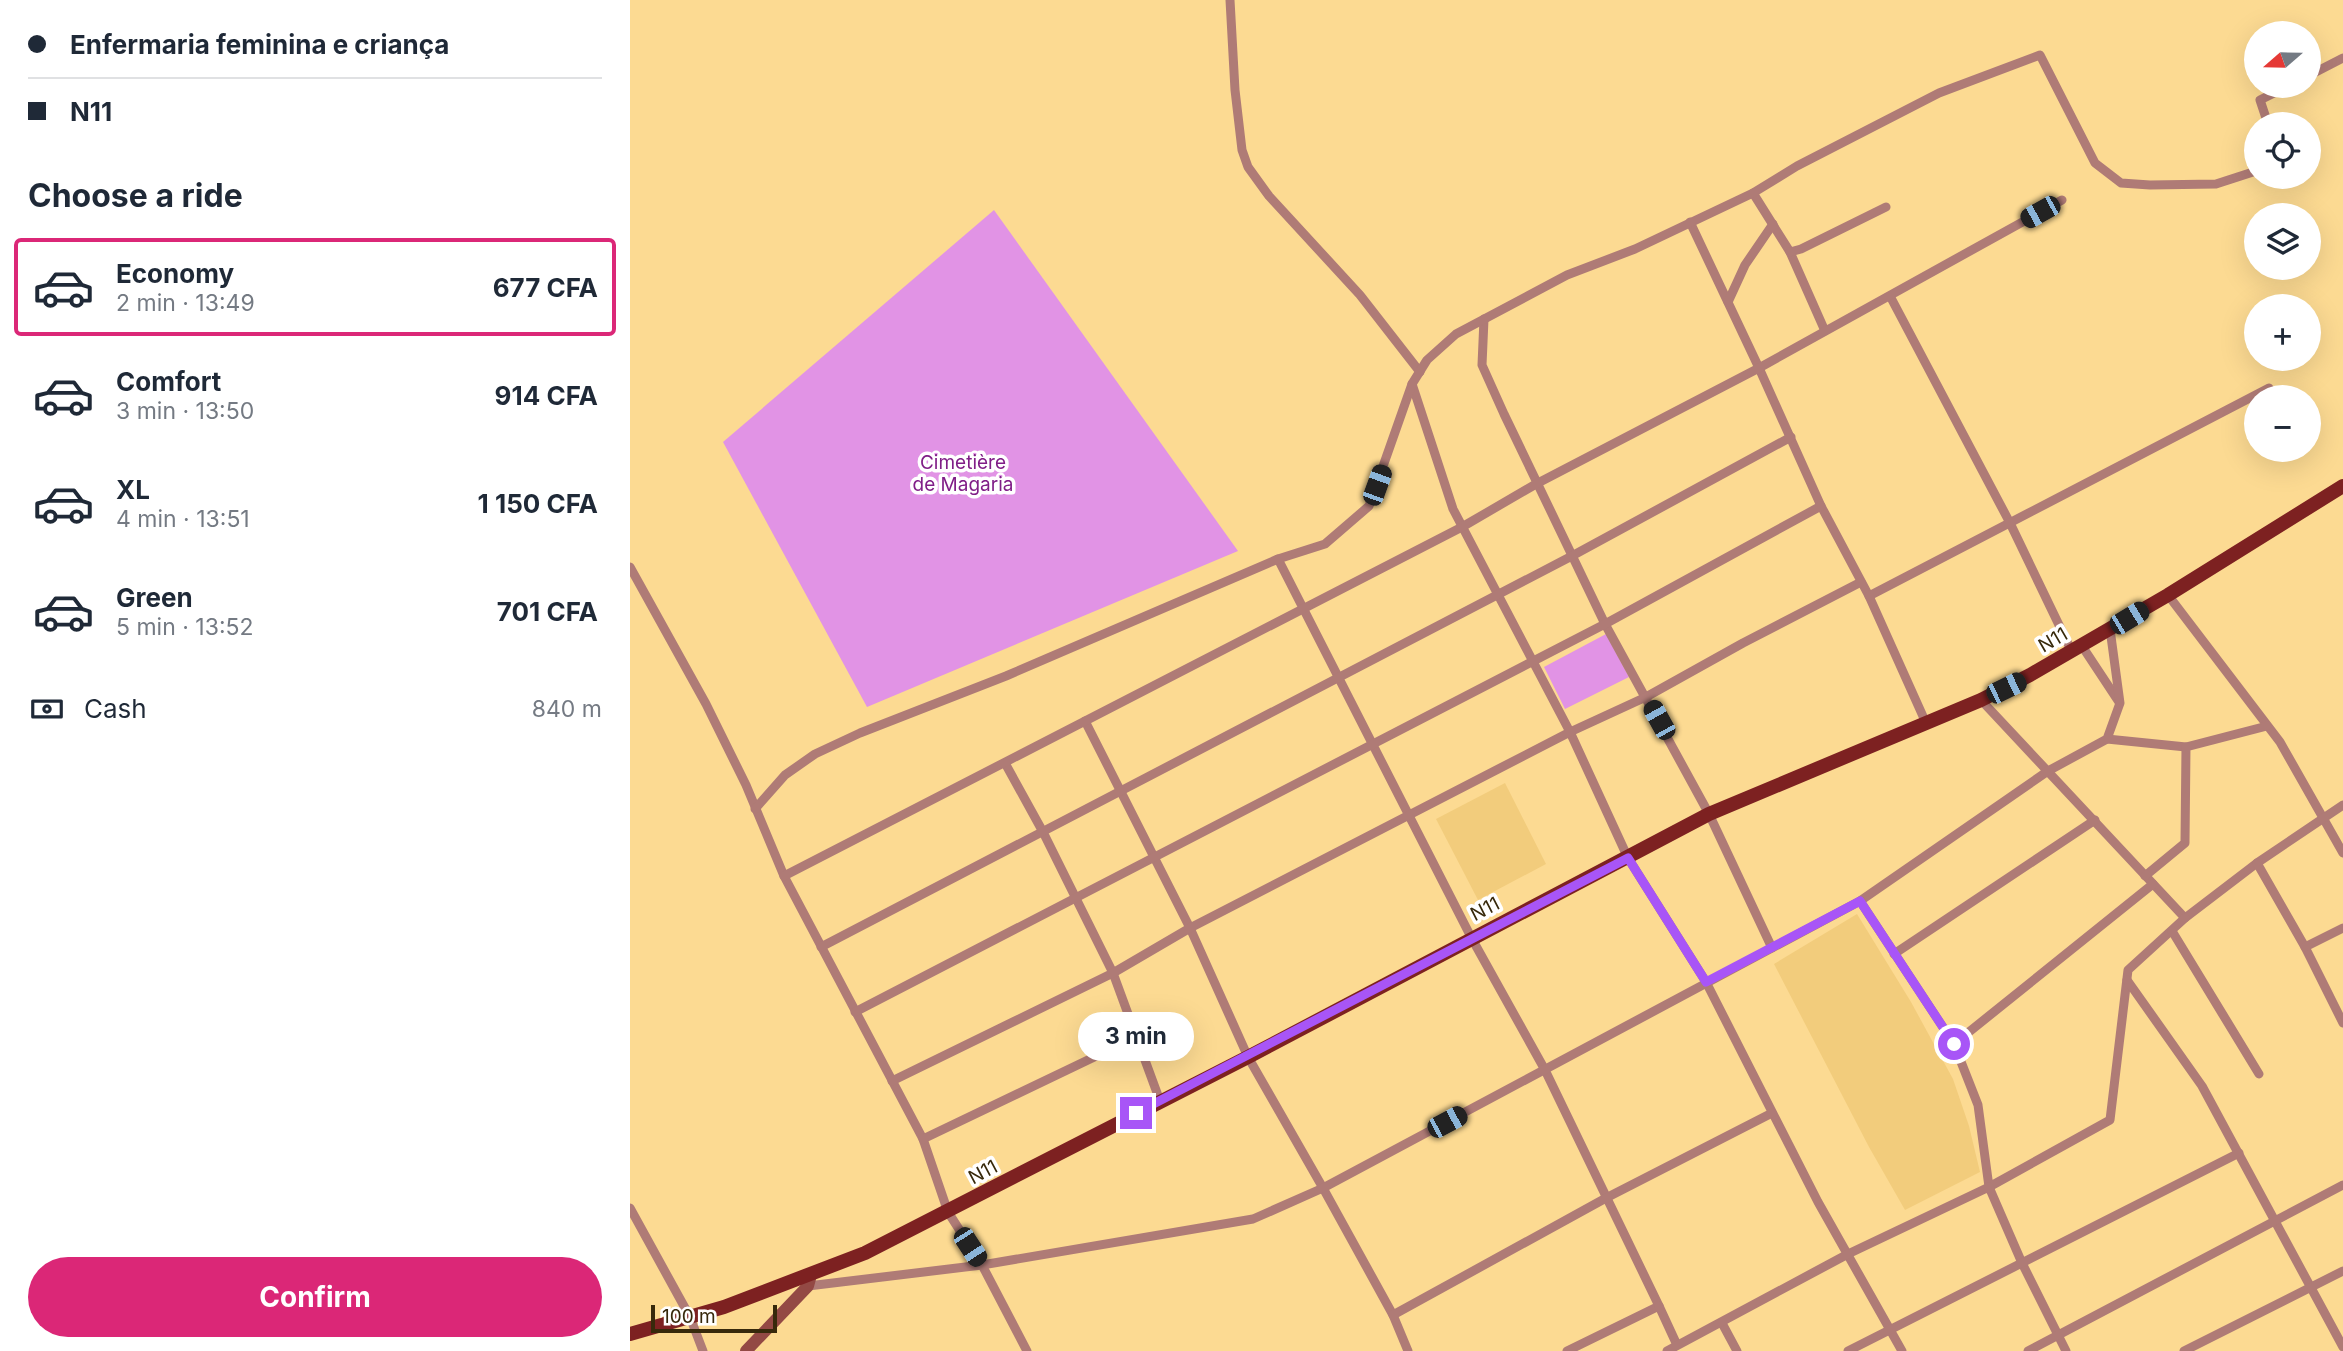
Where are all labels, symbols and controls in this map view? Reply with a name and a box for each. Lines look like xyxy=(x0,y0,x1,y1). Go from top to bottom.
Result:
north arrow xyxy=(2244,21,2320,98)
map controls xyxy=(2244,21,2321,462)
text: Enfermaria feminina e criança xyxy=(70,29,449,60)
text: N11 xyxy=(70,96,112,127)
button: locate xyxy=(2244,112,2321,189)
text: Choose a ride xyxy=(28,176,243,215)
car xyxy=(2017,193,2064,231)
button: layers xyxy=(2244,203,2321,280)
icon: car xyxy=(32,256,95,319)
text: Economy xyxy=(116,258,234,289)
text: 677 CFA xyxy=(493,272,598,303)
text: 2 min · 13:49 xyxy=(116,289,255,317)
button: + xyxy=(2244,294,2321,371)
icon: car xyxy=(32,364,95,427)
text: Comfort xyxy=(116,366,221,397)
text: 914 CFA xyxy=(495,380,598,411)
button: − xyxy=(2244,385,2321,462)
text: 3 min · 13:50 xyxy=(116,397,254,425)
park label: Cimetière de Magaria xyxy=(913,451,1013,496)
car xyxy=(1360,462,1395,508)
icon: car xyxy=(32,472,95,535)
text: XL xyxy=(116,474,150,505)
text: 1 150 CFA xyxy=(478,488,598,519)
text: 4 min · 13:51 xyxy=(116,505,250,533)
icon: car xyxy=(32,580,95,643)
text: Green xyxy=(116,582,193,613)
text: 701 CFA xyxy=(497,596,598,627)
car xyxy=(2106,598,2153,638)
text: 5 min · 13:52 xyxy=(116,613,254,641)
street label: N11 xyxy=(2034,623,2072,657)
car xyxy=(1983,669,2030,707)
icon: cash xyxy=(28,690,66,728)
text: Cash xyxy=(84,693,147,724)
text: 840 m xyxy=(532,695,602,723)
car xyxy=(1640,697,1679,743)
street label: N11 xyxy=(1467,892,1503,926)
callout: 3 min xyxy=(1078,1012,1194,1060)
text: 3 min xyxy=(1105,1022,1167,1050)
route start xyxy=(1938,1028,1970,1060)
route end xyxy=(1120,1097,1152,1129)
car xyxy=(1424,1103,1471,1141)
street label: N11 xyxy=(964,1155,1002,1189)
car xyxy=(950,1224,991,1270)
button: Confirm xyxy=(28,1257,602,1337)
scale bar xyxy=(651,1302,777,1334)
text: 100 m xyxy=(662,1305,716,1328)

